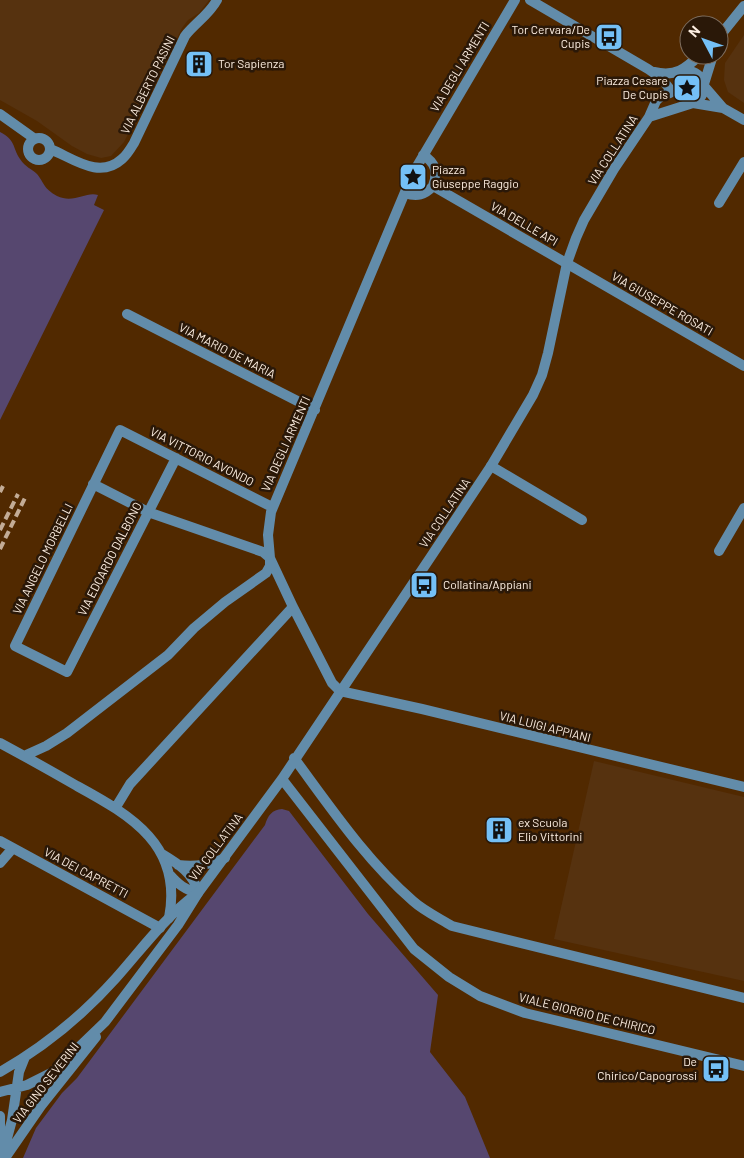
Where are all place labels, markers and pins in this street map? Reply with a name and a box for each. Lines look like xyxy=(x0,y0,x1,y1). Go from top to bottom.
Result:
place label: Tor Cervara/De Cupis xyxy=(512,22,590,50)
bus stop icon: Tor Cervara/De Cupis xyxy=(594,22,624,52)
building icon: Tor Sapienza xyxy=(184,49,214,79)
place label: Tor Sapienza xyxy=(218,56,284,70)
place label: Piazza Cesare De Cupis xyxy=(596,73,668,101)
place icon: Piazza Cesare De Cupis xyxy=(672,73,702,103)
place icon: Piazza Giuseppe Raggio xyxy=(398,162,428,192)
place label: Piazza Giuseppe Raggio xyxy=(432,162,519,190)
bus stop icon: Collatina/Appiani xyxy=(409,570,439,600)
place label: Collatina/Appiani xyxy=(443,577,532,591)
building icon: ex Scuola Elio Vittorini xyxy=(484,815,514,845)
place label: ex Scuola Elio Vittorini xyxy=(518,815,582,843)
place label: De Chirico/Capogrossi xyxy=(597,1054,697,1082)
bus stop icon: De Chirico/Capogrossi xyxy=(701,1054,731,1084)

